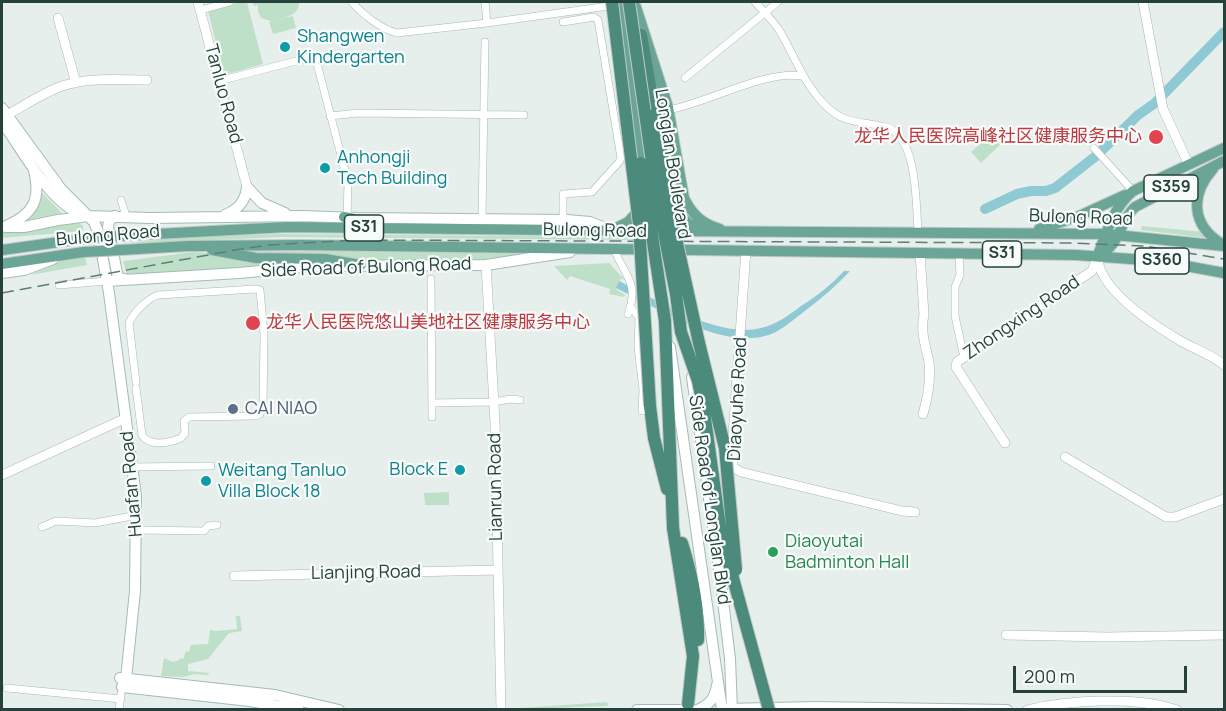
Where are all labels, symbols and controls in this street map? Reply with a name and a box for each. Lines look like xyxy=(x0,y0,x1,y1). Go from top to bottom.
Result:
place label: Shangwen Kindergarten xyxy=(297,26,405,68)
marker: Shangwen Kindergarten xyxy=(278,40,292,54)
street label: Tanluo Road xyxy=(199,42,247,146)
street label: Longlan Boulevard xyxy=(649,87,695,241)
place label: 龙华人民医院高峰社区健康服务中心 xyxy=(854,126,1142,148)
marker: 龙华人民医院高峰社区健康服务中心 xyxy=(1147,128,1165,146)
place label: Anhongji Tech Building xyxy=(337,147,447,190)
marker: Anhongji Tech Building xyxy=(318,161,332,175)
road number: S359 xyxy=(1144,175,1198,201)
street label: Bulong Road xyxy=(1029,205,1133,231)
road number: S31 xyxy=(344,215,384,241)
street label: Bulong Road xyxy=(543,219,647,243)
street label: Bulong Road xyxy=(55,221,161,251)
road number: S31 xyxy=(982,241,1022,267)
road number: S360 xyxy=(1135,248,1189,274)
street label: Side Road of Bulong Road xyxy=(260,254,472,282)
street label: Zhongxing Road xyxy=(960,271,1084,365)
place label: 龙华人民医院悠山美地社区健康服务中心 xyxy=(266,312,590,334)
marker: 龙华人民医院悠山美地社区健康服务中心 xyxy=(244,314,262,332)
street label: Diaoyuhe Road xyxy=(724,336,752,462)
street label: Side Road of Longlan Blvd xyxy=(684,394,734,606)
place label: CAI NIAO xyxy=(245,398,317,420)
marker: CAI NIAO xyxy=(226,402,240,416)
street label: Huafan Road xyxy=(117,430,147,538)
street label: Lianrun Road xyxy=(484,433,508,541)
place label: Block E xyxy=(389,459,448,481)
place label: Weitang Tanluo Villa Block 18 xyxy=(218,460,346,502)
marker: Block E xyxy=(453,463,467,477)
marker: Weitang Tanluo Villa Block 18 xyxy=(199,474,213,488)
place label: Diaoyutai Badminton Hall xyxy=(785,531,909,574)
marker: Diaoyutai Badminton Hall xyxy=(766,545,780,559)
street label: Lianjing Road xyxy=(311,561,421,585)
scale bar xyxy=(1016,654,1190,692)
text: 200 m xyxy=(1024,664,1075,688)

